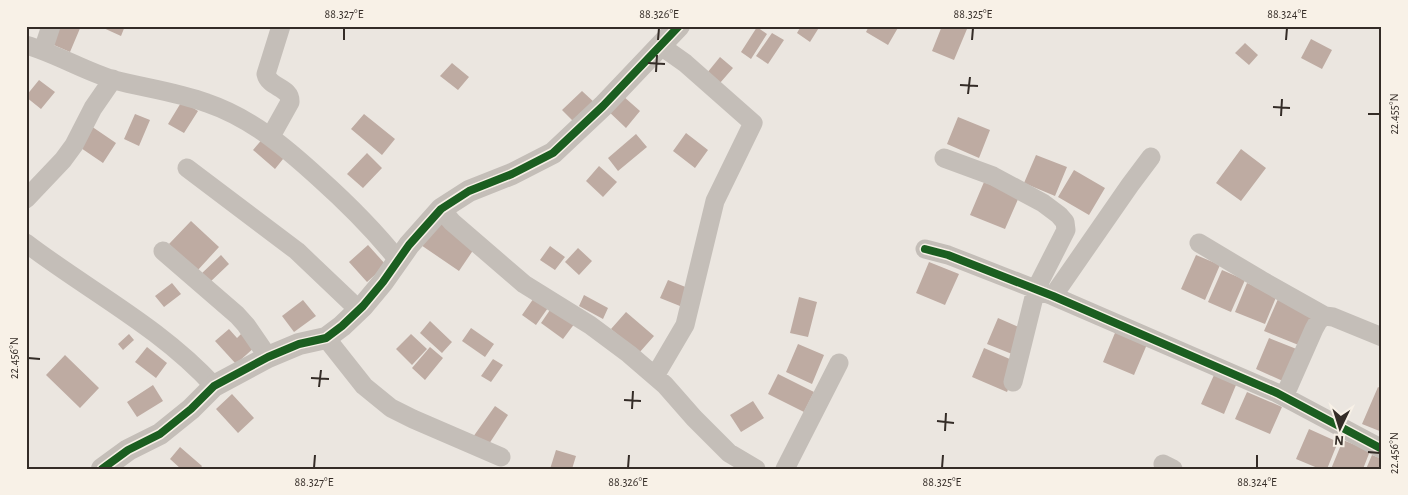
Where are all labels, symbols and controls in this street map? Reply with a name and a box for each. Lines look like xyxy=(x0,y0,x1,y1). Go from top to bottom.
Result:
text: 88.327°E xyxy=(325,8,364,20)
text: 88.326°E xyxy=(639,8,679,20)
text: 88.325°E xyxy=(954,8,993,20)
text: 88.324°E xyxy=(1267,8,1307,20)
text: 22.455°N xyxy=(1388,93,1400,135)
text: 22.456°N xyxy=(8,337,20,379)
north arrow xyxy=(1316,402,1366,452)
text: 22.456°N xyxy=(1388,432,1400,474)
text: N xyxy=(1334,433,1345,447)
text: 88.327°E xyxy=(295,476,334,488)
text: 88.326°E xyxy=(608,476,648,488)
text: 88.325°E xyxy=(923,476,962,488)
text: 88.324°E xyxy=(1237,476,1277,488)

